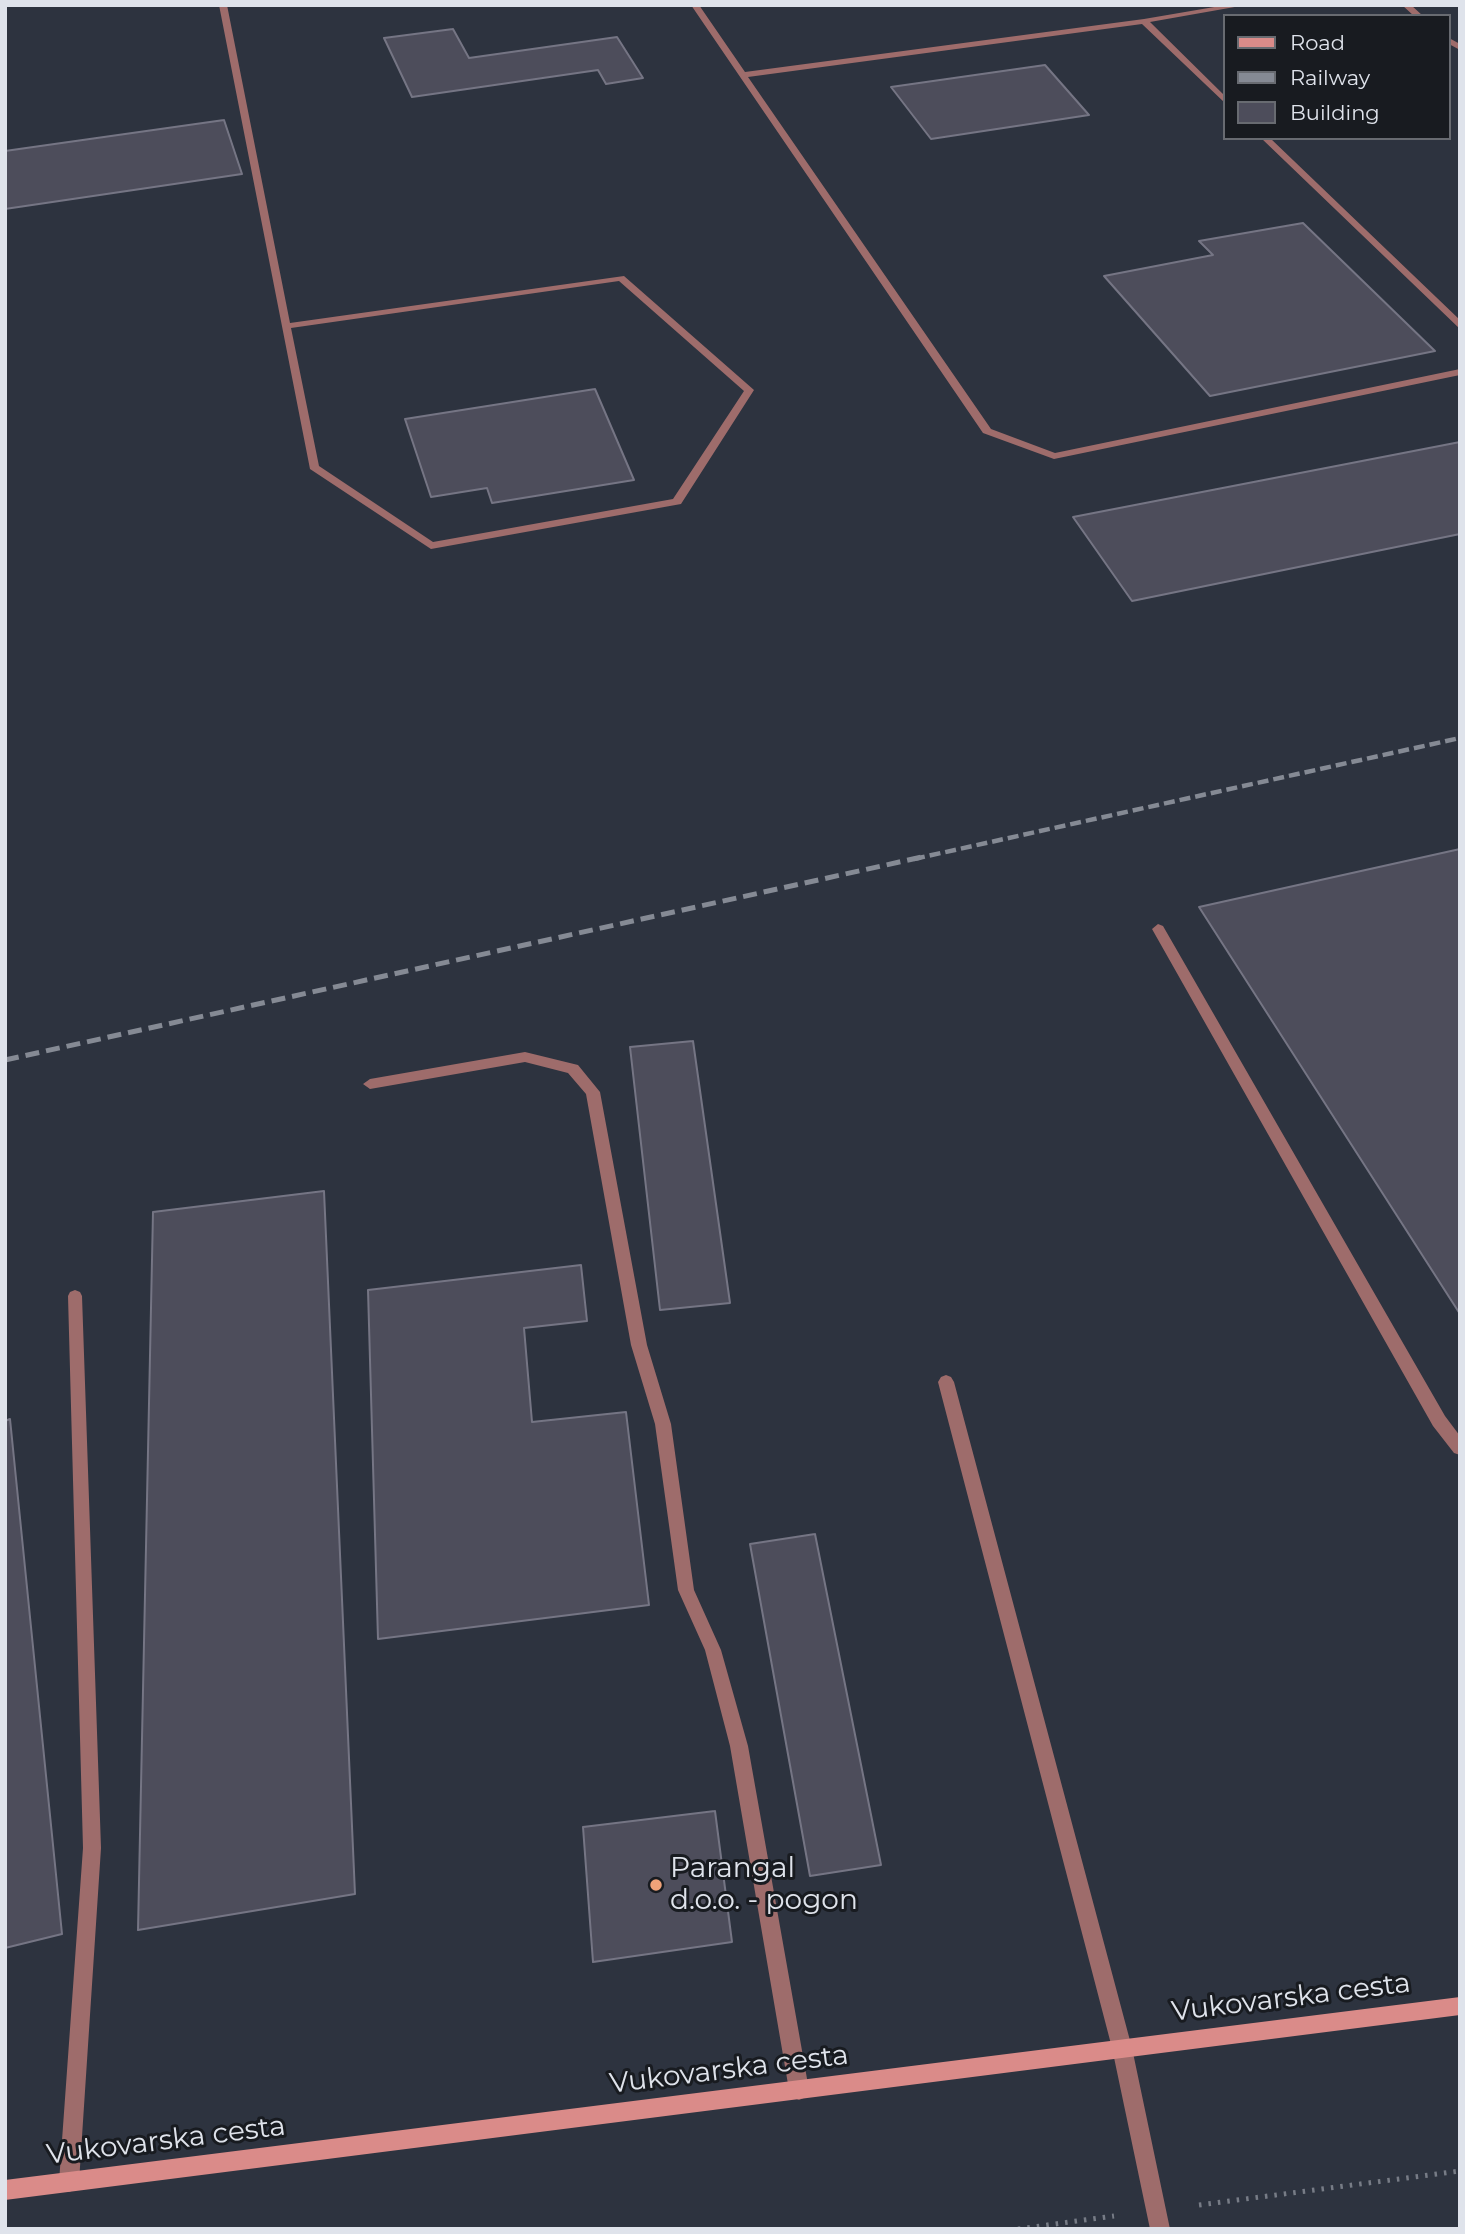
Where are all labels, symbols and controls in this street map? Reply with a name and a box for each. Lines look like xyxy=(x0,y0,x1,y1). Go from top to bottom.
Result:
legend xyxy=(1224,14,1451,140)
text: Road xyxy=(1290,30,1345,55)
text: Railway xyxy=(1290,65,1370,90)
text: Building xyxy=(1290,100,1380,125)
place label: Parangal d.o.o. - pogon xyxy=(670,1852,858,1918)
marker: Parangal d.o.o. - pogon xyxy=(648,1877,664,1893)
street label: Vukovarska cesta xyxy=(1170,1967,1412,2029)
street label: Vukovarska cesta xyxy=(608,2039,850,2101)
street label: Vukovarska cesta xyxy=(45,2110,287,2172)

